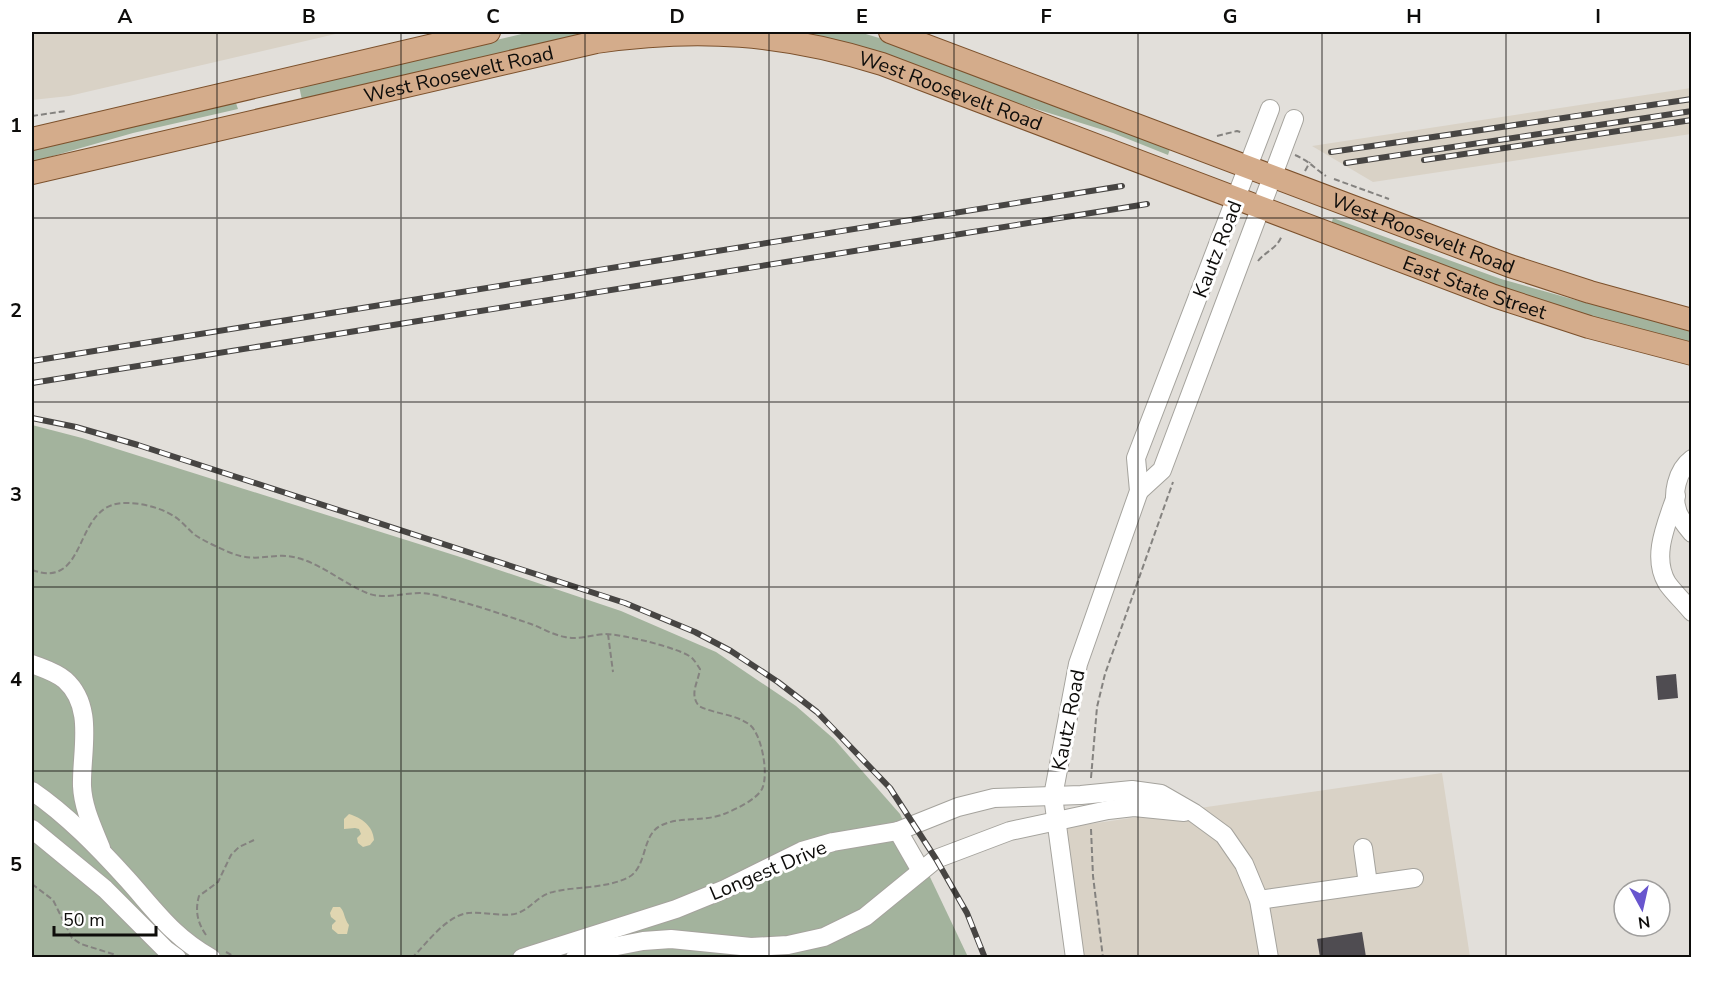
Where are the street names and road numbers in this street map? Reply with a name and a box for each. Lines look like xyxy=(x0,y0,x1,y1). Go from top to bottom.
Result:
street label: West Roosevelt Road xyxy=(361,39,556,109)
street label: West Roosevelt Road xyxy=(855,45,1046,138)
street label: West Roosevelt Road xyxy=(1328,187,1519,281)
street label: Kautz Road xyxy=(1187,197,1248,302)
street label: East State Street xyxy=(1399,250,1551,327)
street label: Kautz Road xyxy=(1045,667,1091,773)
street label: Longest Drive xyxy=(706,834,831,907)

